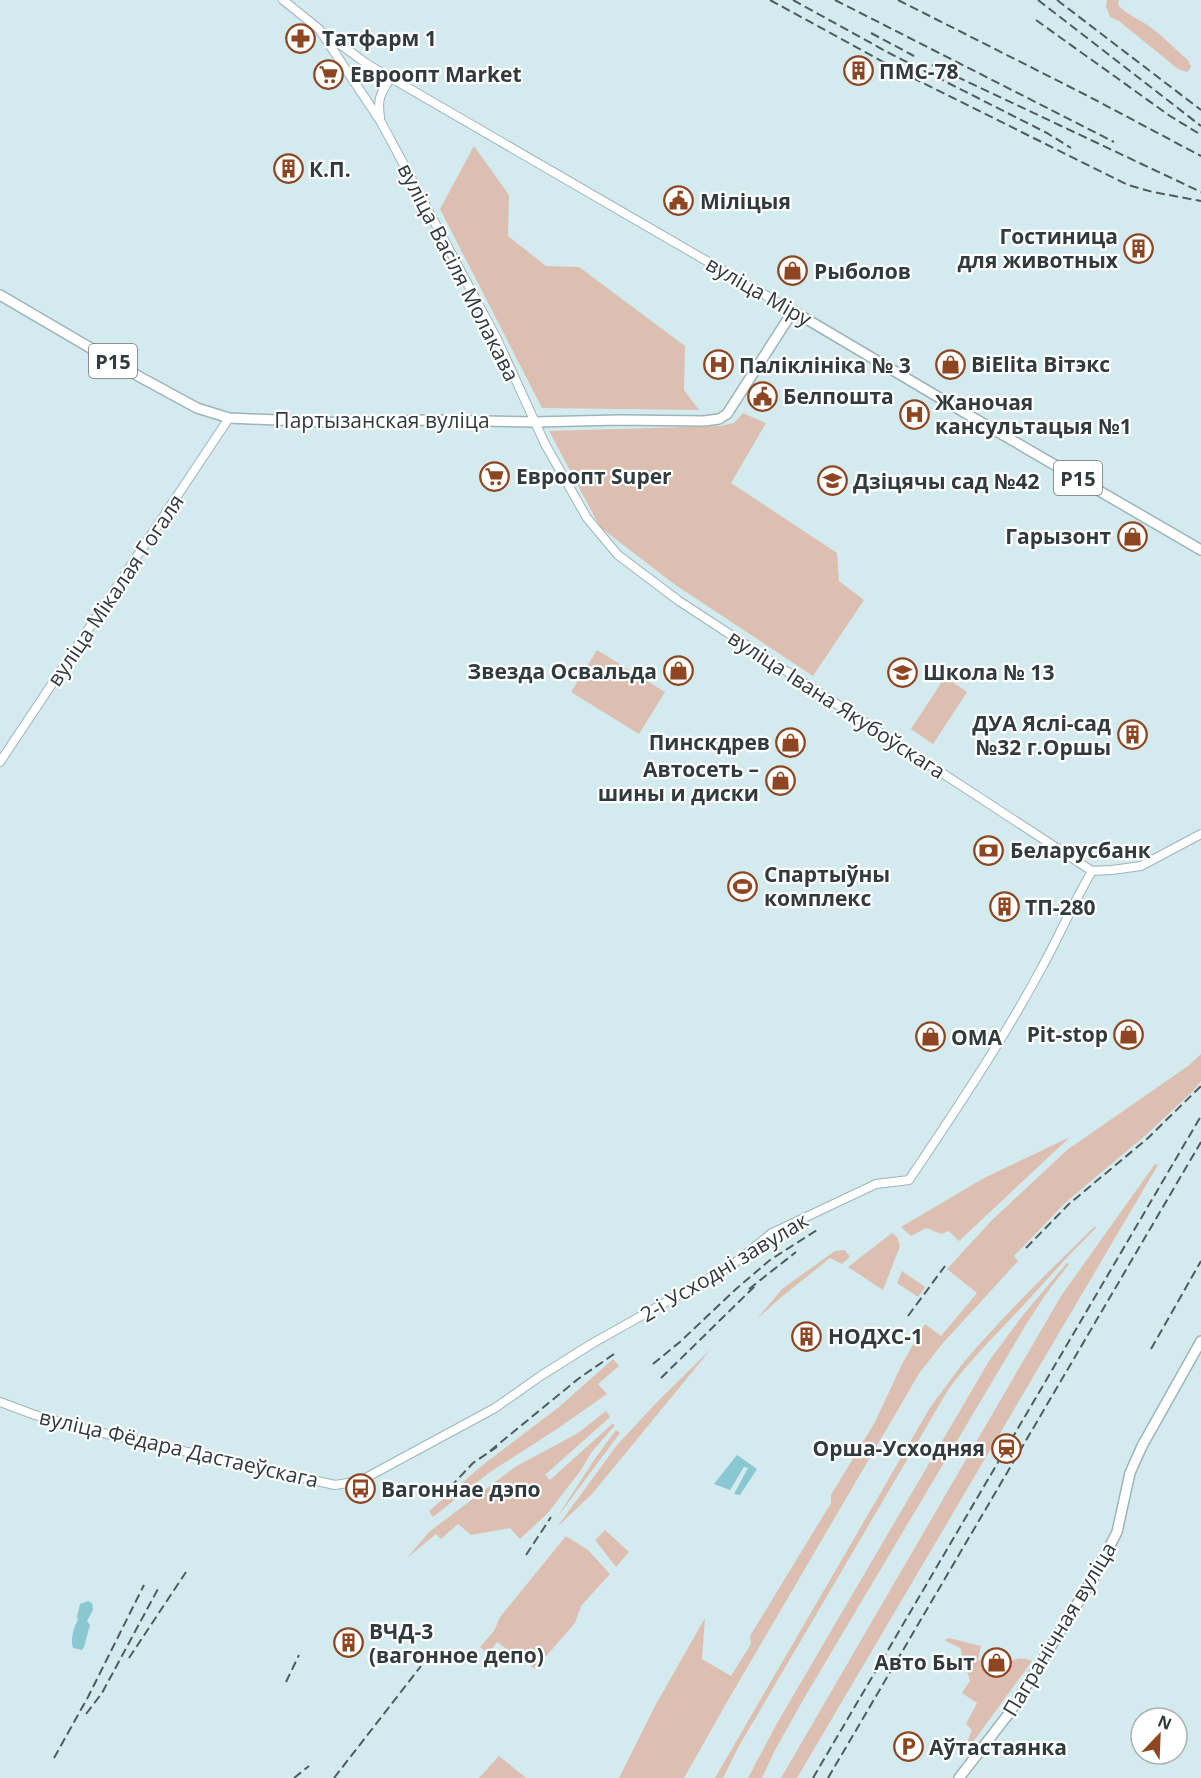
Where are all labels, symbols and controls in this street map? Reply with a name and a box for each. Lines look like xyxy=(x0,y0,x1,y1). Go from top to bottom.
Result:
pharmacy icon: Татфарм 1 xyxy=(285,22,317,54)
place label: Татфарм 1 xyxy=(322,24,437,52)
building icon: ПМС-78 xyxy=(842,55,874,87)
place label: ПМС-78 xyxy=(879,57,959,85)
supermarket icon: Евроопт Market xyxy=(313,58,345,90)
place label: Евроопт Market xyxy=(350,60,522,88)
building icon: К.П. xyxy=(272,153,304,185)
place label: К.П. xyxy=(309,155,351,183)
street label: вуліца Васіля Молакава xyxy=(392,158,526,386)
public building icon: Міліцыя xyxy=(663,185,695,217)
place label: Міліцыя xyxy=(700,187,791,215)
place label: Гостиница для животных xyxy=(957,222,1119,274)
building icon: Гостиница для животных xyxy=(1123,232,1155,264)
street label: вуліца Міру xyxy=(701,249,817,333)
shop icon: Рыболов xyxy=(777,255,809,287)
place label: Рыболов xyxy=(814,257,911,285)
road number: Р15 xyxy=(89,344,137,378)
shop icon: ВiElita Вітэкс xyxy=(934,348,966,380)
hospital icon: Паліклініка № 3 xyxy=(702,349,734,381)
place label: ВiElita Вітэкс xyxy=(971,350,1110,378)
place label: Паліклініка № 3 xyxy=(739,351,911,379)
public building icon: Белпошта xyxy=(746,380,778,412)
place label: Белпошта xyxy=(783,382,894,410)
place label: Жаночая кансультацыя №1 xyxy=(935,388,1132,440)
hospital icon: Жаночая кансультацыя №1 xyxy=(898,398,930,430)
street label: Партызанская вуліца xyxy=(274,406,490,434)
supermarket icon: Евроопт Super xyxy=(479,460,511,492)
road number: Р15 xyxy=(1054,461,1102,495)
place label: Евроопт Super xyxy=(516,462,672,490)
school or university icon: Дзіцячы сад №42 xyxy=(816,465,848,497)
place label: Дзіцячы сад №42 xyxy=(853,467,1040,495)
street label: вуліца Мікалая Гогаля xyxy=(40,489,190,691)
shop icon: Гарызонт xyxy=(1116,520,1148,552)
place label: Гарызонт xyxy=(1005,522,1111,550)
street label: вуліца Івана Якубоўскага xyxy=(723,623,951,785)
shop icon: Звезда Освальда xyxy=(662,655,694,687)
school or university icon: Школа № 13 xyxy=(886,656,918,688)
place label: Звезда Освальда xyxy=(468,657,657,685)
place label: Школа № 13 xyxy=(923,658,1054,686)
place label: ДУА Яслі-сад №32 г.Оршы xyxy=(972,709,1111,761)
building icon: ДУА Яслі-сад №32 г.Оршы xyxy=(1116,719,1148,751)
shop icon: Пинскдрев xyxy=(775,726,807,758)
place label: Пинскдрев xyxy=(649,728,770,756)
place label: Автосеть – шины и диски xyxy=(598,755,759,807)
shop icon: Автосеть – шины и диски xyxy=(764,765,796,797)
bank icon: Беларусбанк xyxy=(973,834,1005,866)
place label: Беларусбанк xyxy=(1010,836,1151,864)
place label: Спартыўны комплекс xyxy=(764,860,890,912)
sports icon: Спартыўны комплекс xyxy=(727,870,759,902)
building icon: ТП-280 xyxy=(988,891,1020,923)
place label: ТП-280 xyxy=(1025,893,1096,921)
shop icon: Pit-stop xyxy=(1113,1018,1145,1050)
place label: Pit-stop xyxy=(1027,1020,1108,1048)
shop icon: ОМА xyxy=(914,1021,946,1053)
place label: ОМА xyxy=(951,1023,1003,1051)
street label: 2-і Усходні завулак xyxy=(635,1206,813,1328)
building icon: НОДХС-1 xyxy=(791,1320,823,1352)
place label: НОДХС-1 xyxy=(828,1322,923,1350)
street label: вуліца Фёдара Дастаеўскага xyxy=(37,1402,321,1494)
station icon: Орша-Усходняя xyxy=(990,1432,1022,1464)
place label: Орша-Усходняя xyxy=(813,1434,985,1462)
bus stop icon: Вагоннае дэпо xyxy=(344,1473,376,1505)
place label: Вагоннае дэпо xyxy=(381,1475,541,1503)
street label: Пагранічная вуліца xyxy=(996,1537,1122,1721)
place label: ВЧД-3 (вагонное депо) xyxy=(369,1617,544,1669)
building icon: ВЧД-3 (вагонное депо) xyxy=(332,1627,364,1659)
shop icon: Авто Быт xyxy=(980,1646,1012,1678)
place label: Авто Быт xyxy=(874,1648,975,1676)
north arrow xyxy=(1129,1706,1189,1766)
text: N xyxy=(1155,1710,1175,1735)
parking icon: Аўтастаянка xyxy=(892,1731,924,1763)
place label: Аўтастаянка xyxy=(929,1733,1067,1761)

